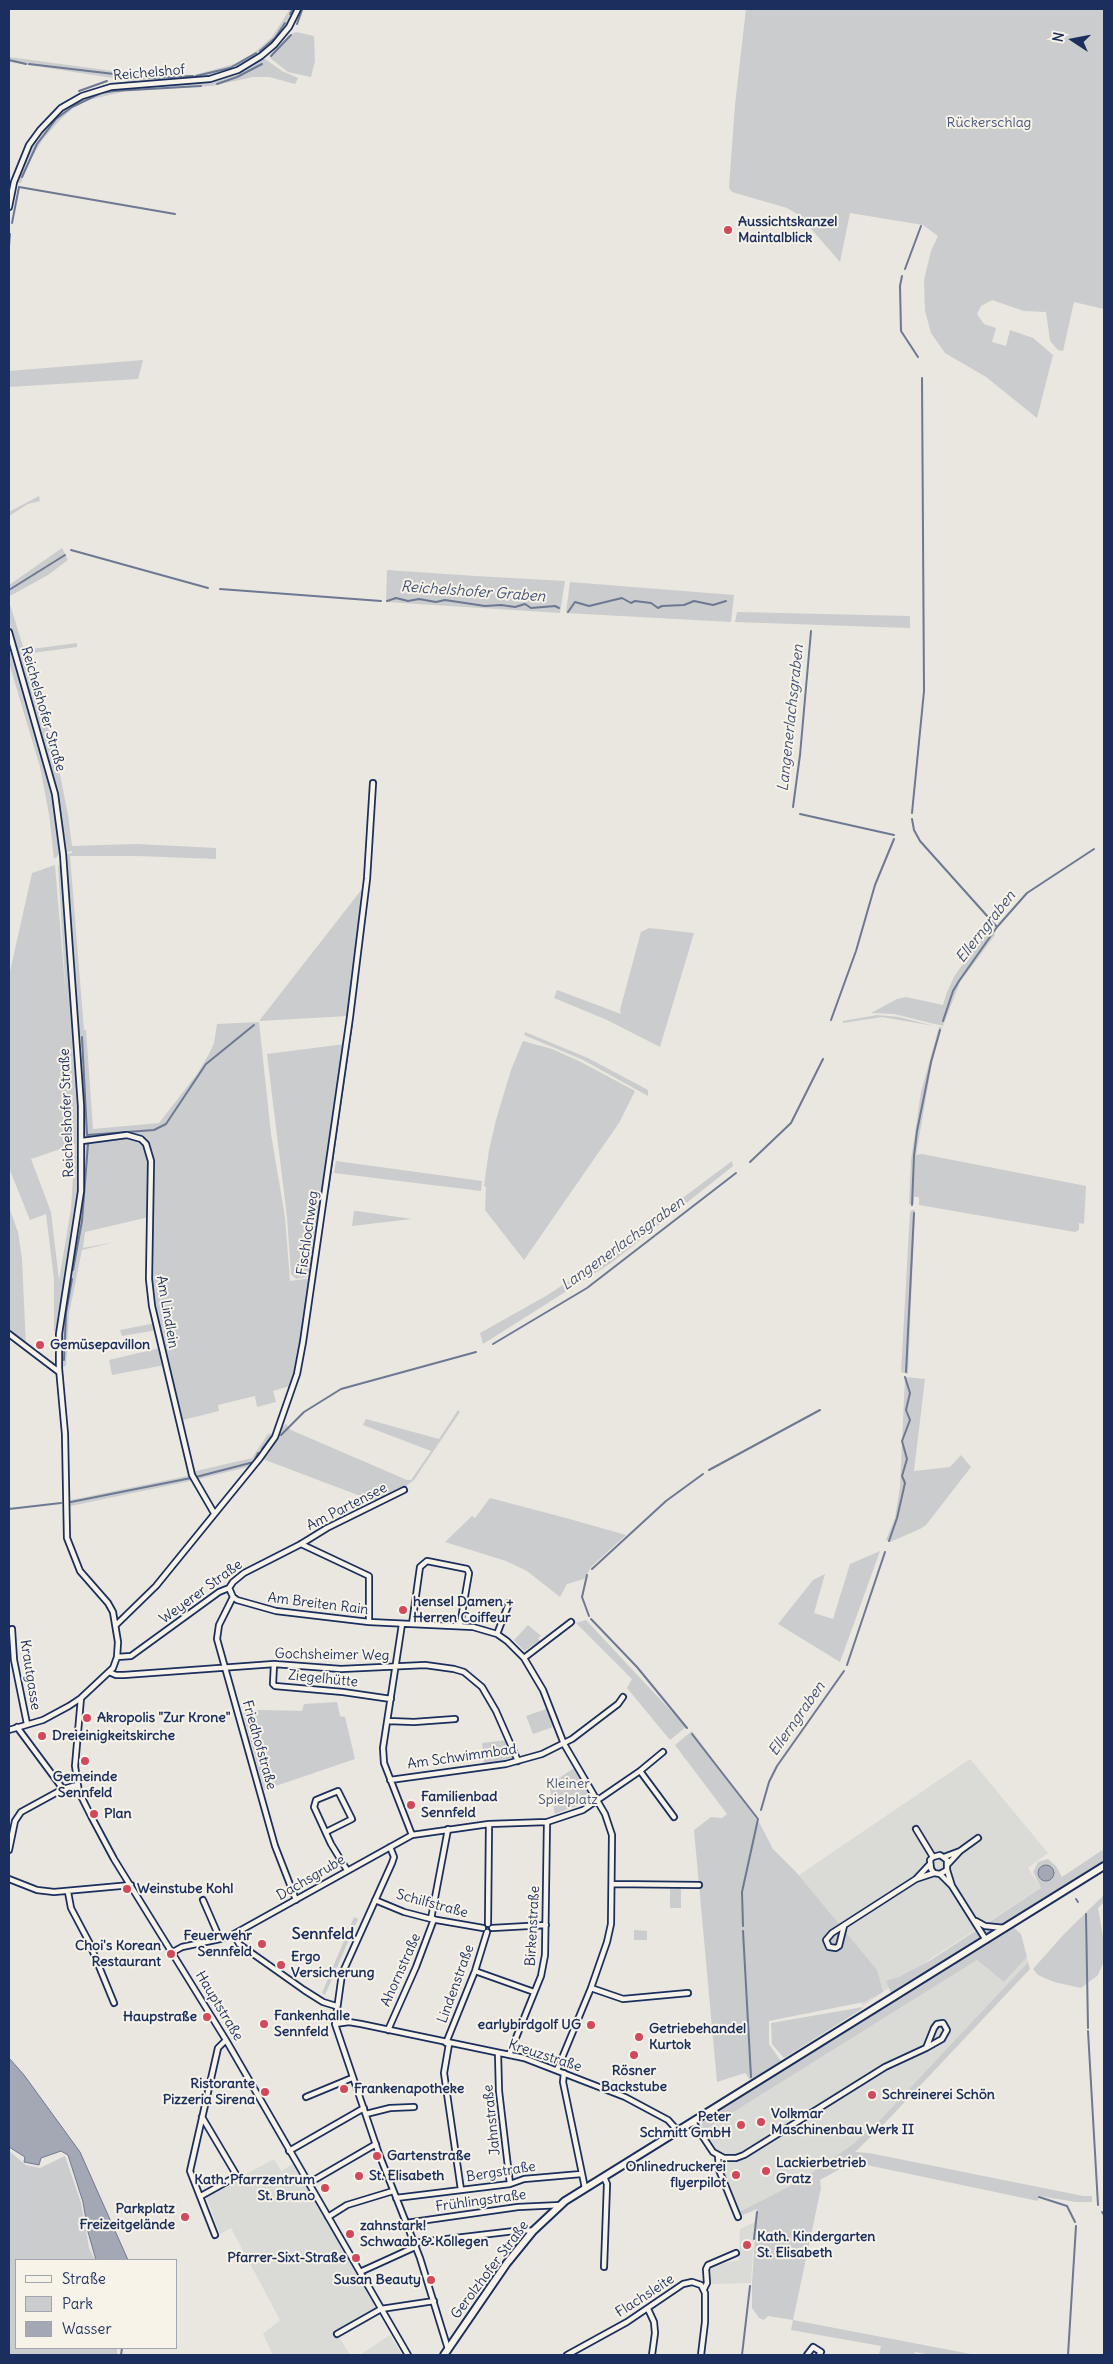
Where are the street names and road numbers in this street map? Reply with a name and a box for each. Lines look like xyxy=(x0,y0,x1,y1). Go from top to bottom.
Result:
street label: Reichelshof xyxy=(112,61,186,85)
street label: Reichelshofer Straße xyxy=(17,645,69,773)
street label: Reichelshofer Straße xyxy=(56,1048,78,1178)
street label: Fischlochweg xyxy=(294,1190,322,1276)
street label: Am Lindlein xyxy=(152,1274,182,1350)
street label: Am Partensee xyxy=(304,1480,390,1534)
street label: Weyerer Straße xyxy=(156,1556,246,1628)
street label: Am Breiten Rain xyxy=(267,1589,369,1619)
street label: Krautgasse xyxy=(16,1639,44,1711)
street label: Gochsheimer Weg xyxy=(274,1646,390,1664)
street label: Ziegelhütte xyxy=(287,1667,359,1691)
street label: Friedhofstraße xyxy=(238,1698,280,1792)
street label: Am Schwimmbad xyxy=(406,1741,518,1773)
street label: Dachsgrube xyxy=(274,1852,348,1904)
street label: Birkenstraße xyxy=(523,1885,543,1967)
street label: Schilfstraße xyxy=(394,1886,470,1922)
street label: Ahornstraße xyxy=(377,1931,425,2009)
street label: Lindenstraße xyxy=(434,1942,478,2026)
street label: Hauptstraße xyxy=(192,1968,246,2044)
street label: Kreuzstraße xyxy=(506,2036,584,2076)
street label: Jahnstraße xyxy=(480,2084,504,2156)
street label: Bergstraße xyxy=(465,2158,537,2186)
street label: Frühlingstraße xyxy=(435,2186,527,2216)
street label: Gerolzhofer Straße xyxy=(448,2218,532,2322)
street label: Flachsleite xyxy=(613,2271,677,2321)

